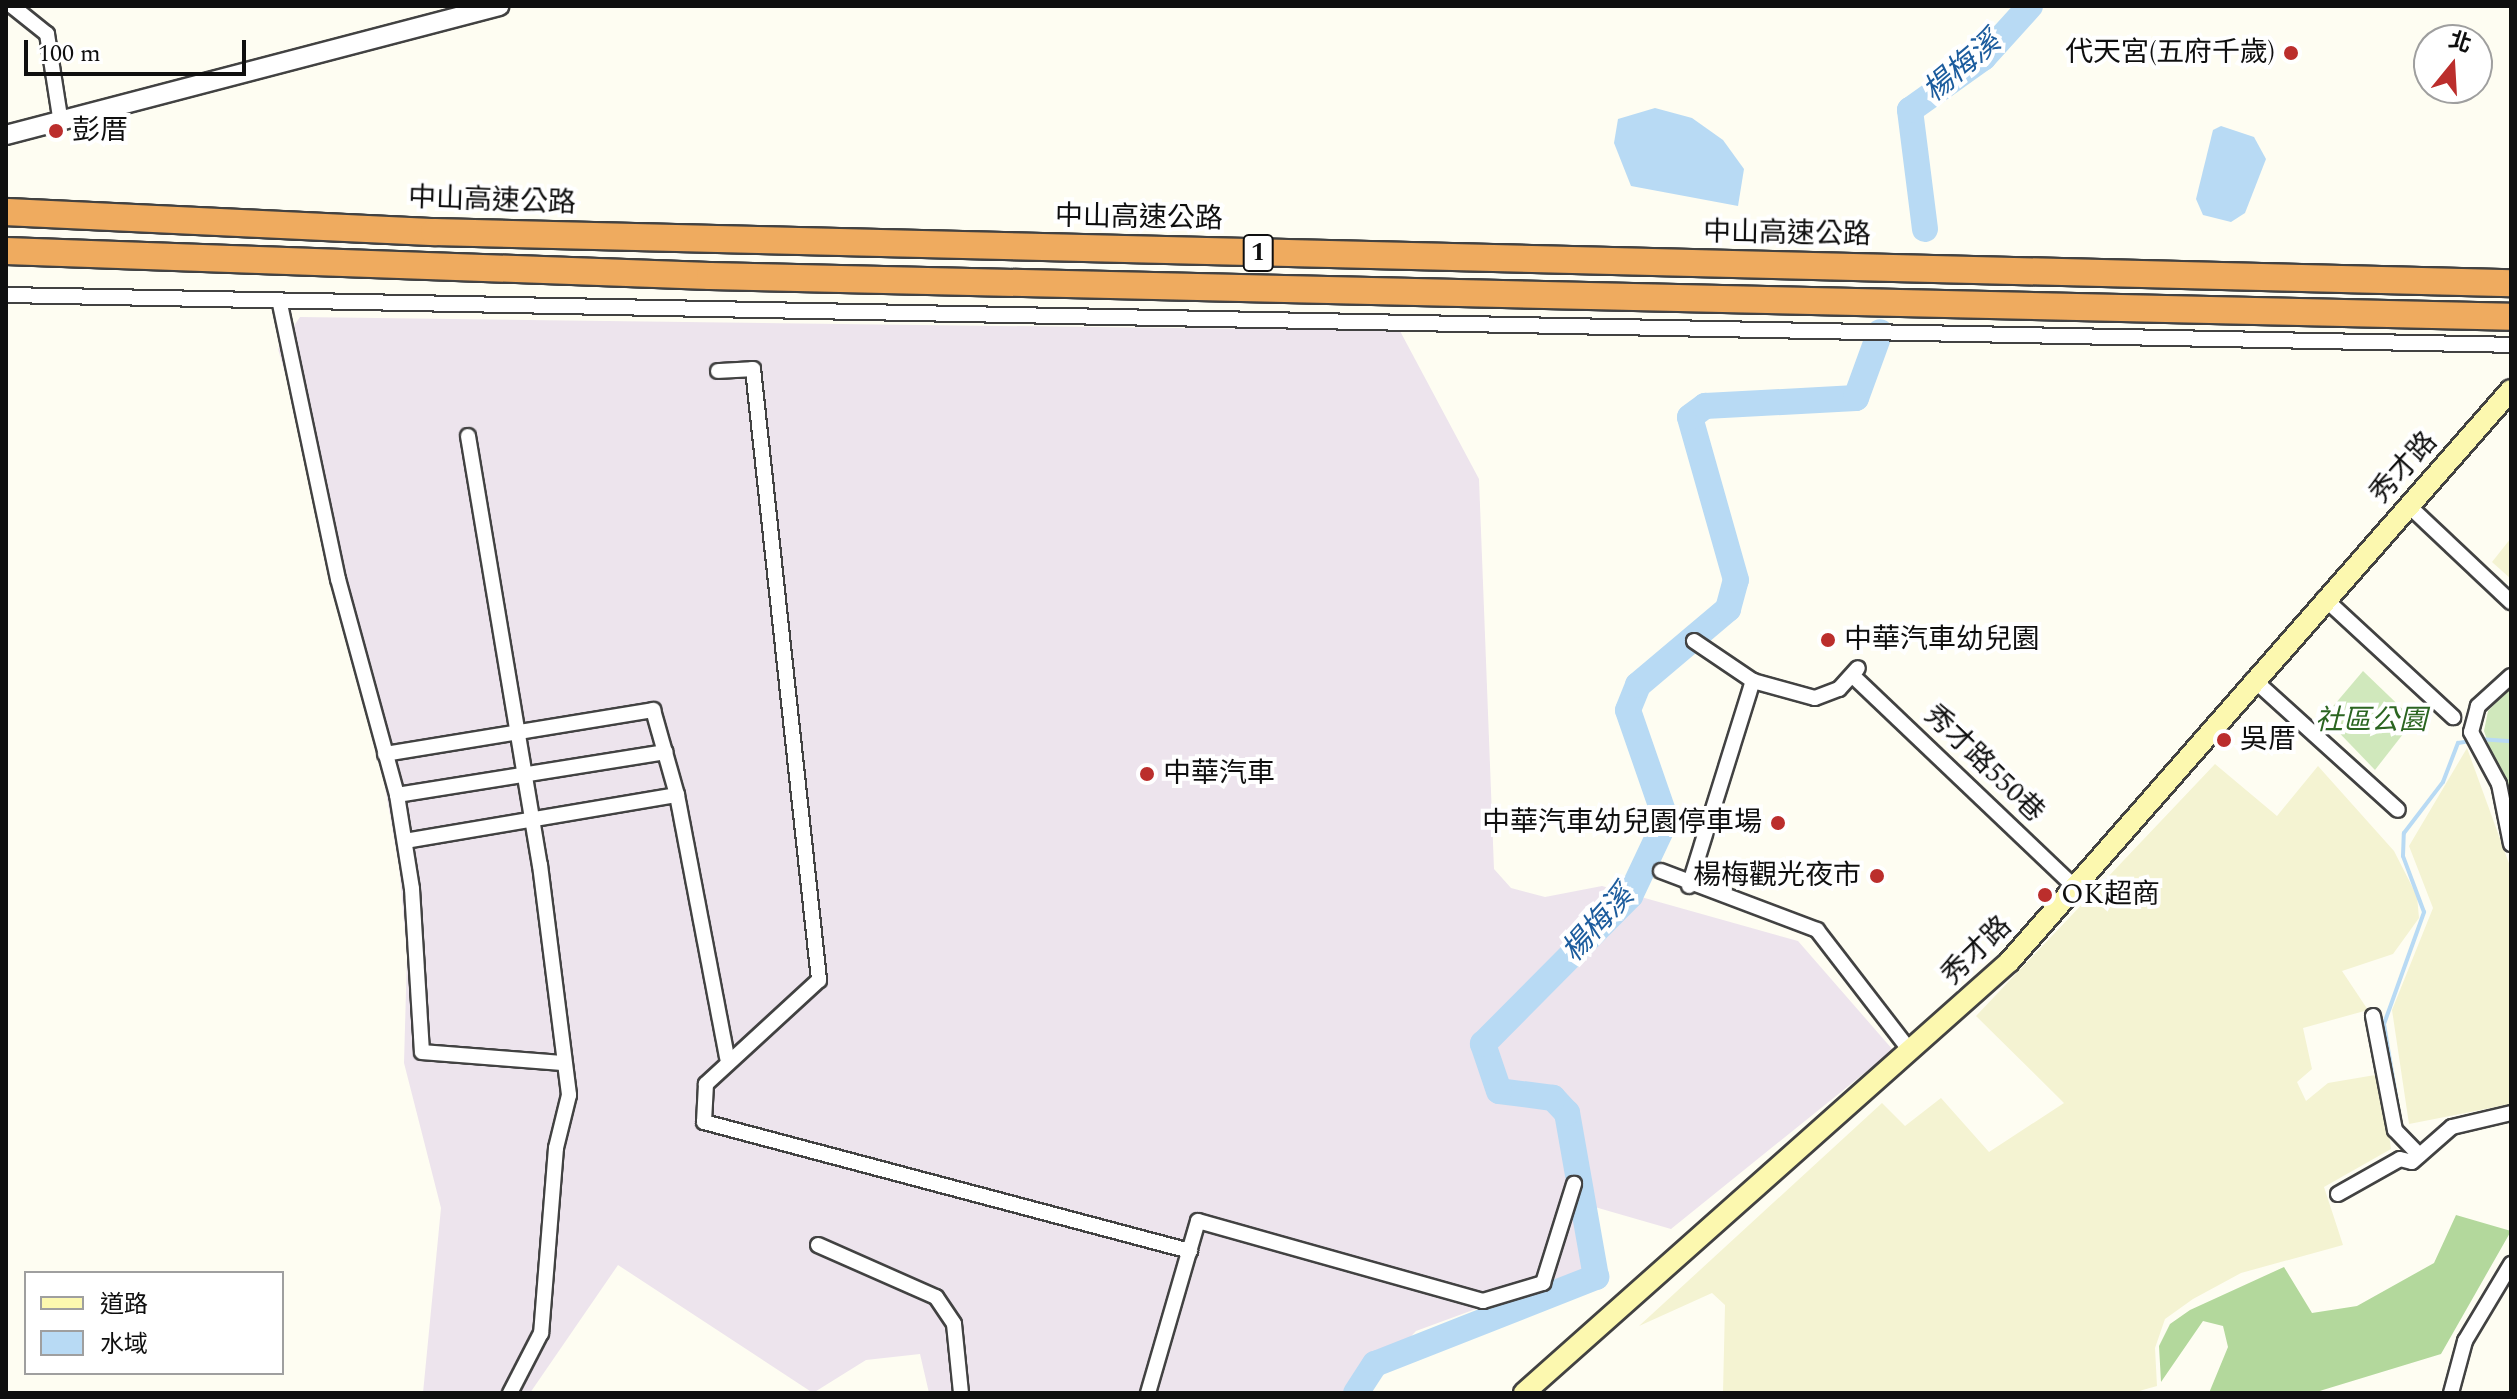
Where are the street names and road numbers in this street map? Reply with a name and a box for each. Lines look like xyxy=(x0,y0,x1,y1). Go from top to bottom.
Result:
street label: 中山高速公路 xyxy=(407,181,577,221)
street label: 中山高速公路 xyxy=(1055,200,1223,236)
street label: 中山高速公路 xyxy=(1703,216,1871,252)
road number: 1 xyxy=(1242,231,1274,275)
street label: 秀才路 xyxy=(2363,426,2445,510)
street label: 秀才路550巷 xyxy=(1917,698,2051,830)
street label: 秀才路 xyxy=(1935,910,2019,992)

